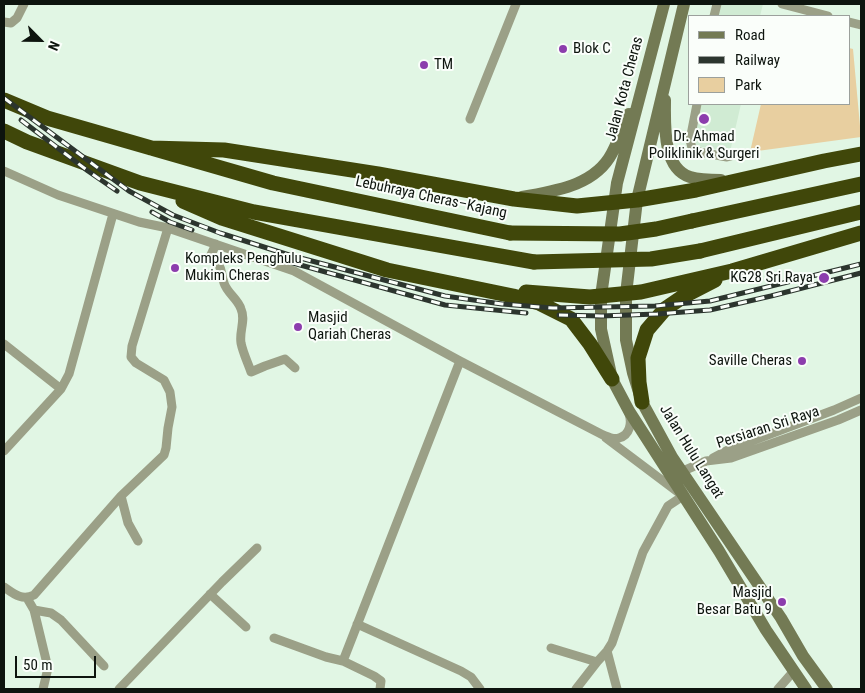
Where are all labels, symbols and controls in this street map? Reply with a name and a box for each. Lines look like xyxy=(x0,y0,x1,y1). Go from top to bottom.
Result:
north arrow xyxy=(15,15,65,65)
legend xyxy=(688,15,850,105)
text: Road xyxy=(735,26,765,44)
street label: Jalan Kota Cheras xyxy=(602,35,648,143)
text: N xyxy=(45,39,63,53)
place label: Blok C xyxy=(573,40,611,58)
marker: Blok C xyxy=(557,43,569,55)
text: Railway xyxy=(735,51,780,69)
place label: TM xyxy=(434,56,453,74)
marker: TM xyxy=(418,59,430,71)
text: Park xyxy=(735,76,762,94)
marker: Dr. Ahmad Poliklinik & Surgeri xyxy=(697,112,711,126)
place label: Dr. Ahmad Poliklinik & Surgeri xyxy=(649,128,759,163)
street label: Lebuhraya Cheras–Kajang xyxy=(354,173,508,223)
place label: Kompleks Penghulu Mukim Cheras xyxy=(185,250,302,285)
marker: Kompleks Penghulu Mukim Cheras xyxy=(169,262,181,274)
place label: KG28 Sri Raya xyxy=(730,269,813,287)
marker: KG28 Sri Raya xyxy=(817,271,831,285)
place label: Masjid Qariah Cheras xyxy=(308,309,391,344)
marker: Masjid Qariah Cheras xyxy=(292,321,304,333)
place label: Saville Cheras xyxy=(709,352,792,370)
marker: Saville Cheras xyxy=(796,355,808,367)
street label: Jalan Hulu Langat xyxy=(655,402,727,502)
street label: Persiaran Sri Raya xyxy=(714,403,822,453)
place label: Masjid Besar Batu 9 xyxy=(697,584,772,619)
marker: Masjid Besar Batu 9 xyxy=(776,596,788,608)
scale bar xyxy=(18,646,99,678)
text: 50 m xyxy=(23,656,53,674)

